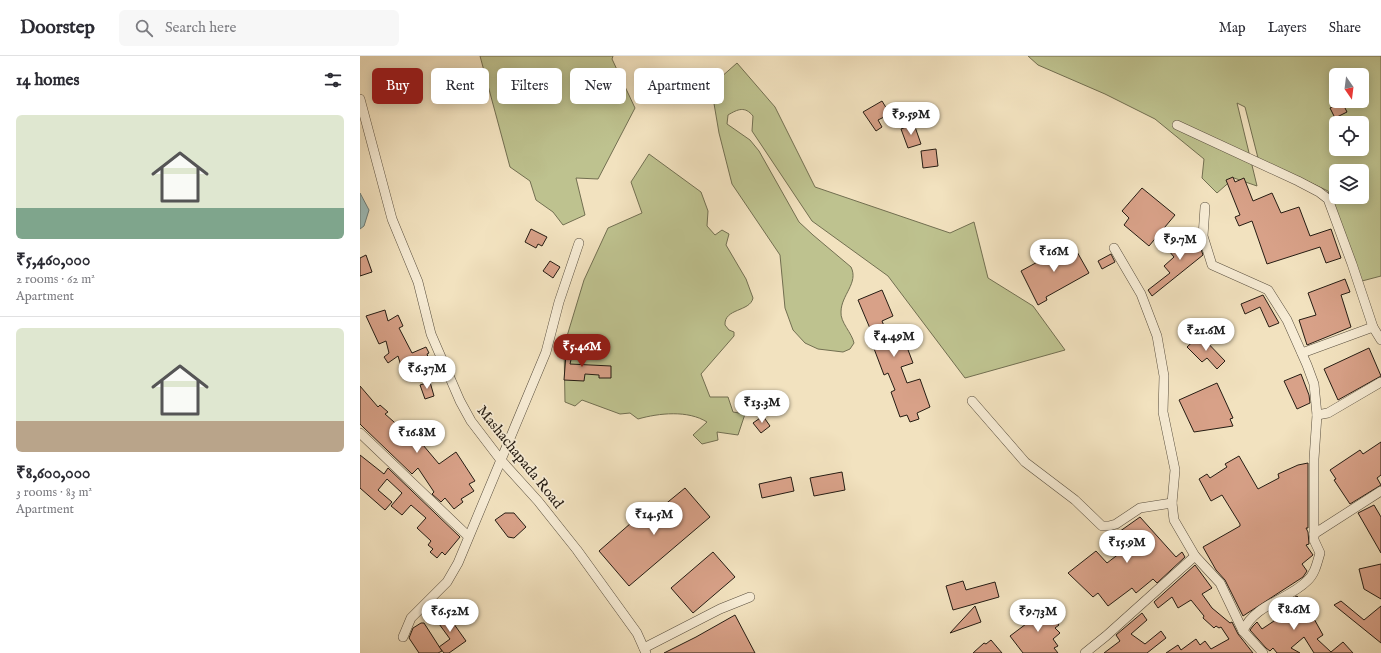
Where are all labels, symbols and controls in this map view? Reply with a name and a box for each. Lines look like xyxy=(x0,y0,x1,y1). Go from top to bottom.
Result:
search box xyxy=(119,10,399,46)
text: Doorstep xyxy=(20,16,95,40)
icon: search xyxy=(133,17,155,39)
text: Search here xyxy=(165,18,236,37)
text: Map xyxy=(1219,19,1246,37)
text: Layers xyxy=(1268,19,1307,37)
text: Share xyxy=(1329,19,1361,37)
chip: Buy xyxy=(372,68,423,104)
chip: Rent xyxy=(431,68,489,104)
chip: Filters xyxy=(497,68,562,104)
chip: New xyxy=(570,68,626,104)
chip: Apartment xyxy=(634,68,724,104)
north arrow xyxy=(1329,68,1369,108)
map controls xyxy=(1329,68,1369,204)
icon: filters xyxy=(322,69,344,91)
text: 14 homes xyxy=(16,70,79,91)
pin: ₹9.59M xyxy=(878,102,944,136)
text: ₹9.59M xyxy=(892,106,930,123)
button: locate xyxy=(1329,116,1369,156)
icon: home xyxy=(144,141,216,213)
button: layers xyxy=(1329,164,1369,204)
pin: ₹9.7M xyxy=(1152,227,1208,261)
text: ₹9.7M xyxy=(1163,231,1197,248)
pin: ₹16M xyxy=(1030,239,1078,273)
text: ₹16M xyxy=(1039,243,1069,260)
text: ₹5,460,000 xyxy=(16,250,90,271)
text: 2 rooms · 62 m² xyxy=(16,271,95,288)
text: Apartment xyxy=(16,288,74,305)
pin: ₹21.6M xyxy=(1173,318,1239,352)
text: ₹21.6M xyxy=(1187,322,1225,339)
pin: ₹4.49M xyxy=(861,324,927,358)
text: ₹4.49M xyxy=(873,328,915,345)
pin: ₹5.46M xyxy=(549,334,615,368)
text: ₹5.46M xyxy=(562,338,602,355)
icon: home xyxy=(144,354,216,426)
pin: ₹6.37M xyxy=(394,356,460,390)
text: ₹6.37M xyxy=(408,360,446,377)
pin: ₹13.3M xyxy=(729,390,795,424)
text: ₹13.3M xyxy=(743,394,781,411)
street label: Mashachapada Road xyxy=(472,401,568,513)
pin: ₹16.8M xyxy=(384,420,450,454)
text: ₹16.8M xyxy=(398,424,436,441)
text: ₹8,600,000 xyxy=(16,463,90,484)
text: 3 rooms · 83 m² xyxy=(16,484,92,501)
text: Apartment xyxy=(16,501,74,518)
pin: ₹14.5M xyxy=(621,502,687,536)
text: ₹14.5M xyxy=(635,506,673,523)
pin: ₹15.9M xyxy=(1094,530,1160,564)
text: ₹15.9M xyxy=(1108,534,1146,551)
pin: ₹8.6M xyxy=(1266,597,1322,631)
pin: ₹6.52M xyxy=(417,599,483,633)
pin: ₹9.73M xyxy=(1005,599,1071,633)
text: ₹8.6M xyxy=(1277,601,1311,618)
text: ₹6.52M xyxy=(431,603,469,620)
text: ₹9.73M xyxy=(1019,603,1057,620)

